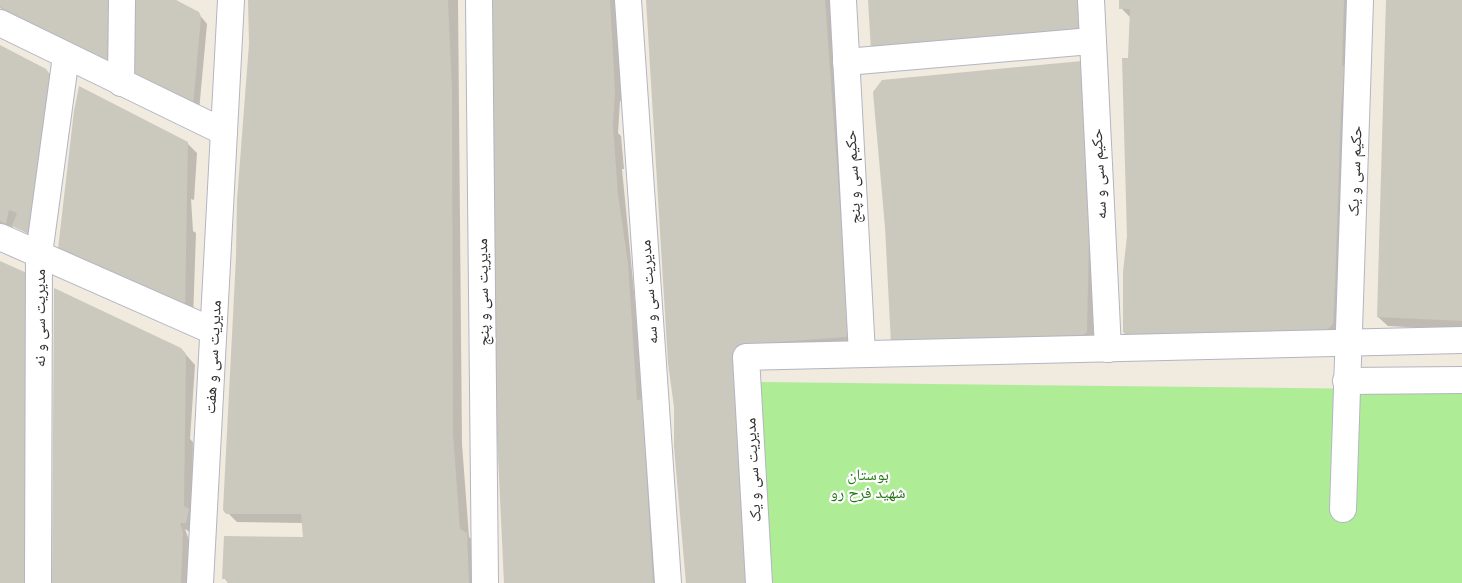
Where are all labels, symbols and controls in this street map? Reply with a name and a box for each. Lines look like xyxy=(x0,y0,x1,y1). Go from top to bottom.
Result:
street label: حکیم سی و یک xyxy=(1342,125,1367,217)
street label: حکیم سی و سه xyxy=(1086,128,1111,220)
street label: حکیم سی و پنج xyxy=(840,130,865,224)
street label: مدیریت سی و پنج xyxy=(471,238,494,346)
street label: مدیریت سی و سه xyxy=(634,239,663,345)
street label: مدیریت سی و نه xyxy=(29,269,50,367)
street label: مدیریت سی و هفت xyxy=(199,300,226,415)
street label: مدیریت سی و یک xyxy=(739,417,766,523)
park label: بوستان شهید فرح رو xyxy=(830,464,906,503)

